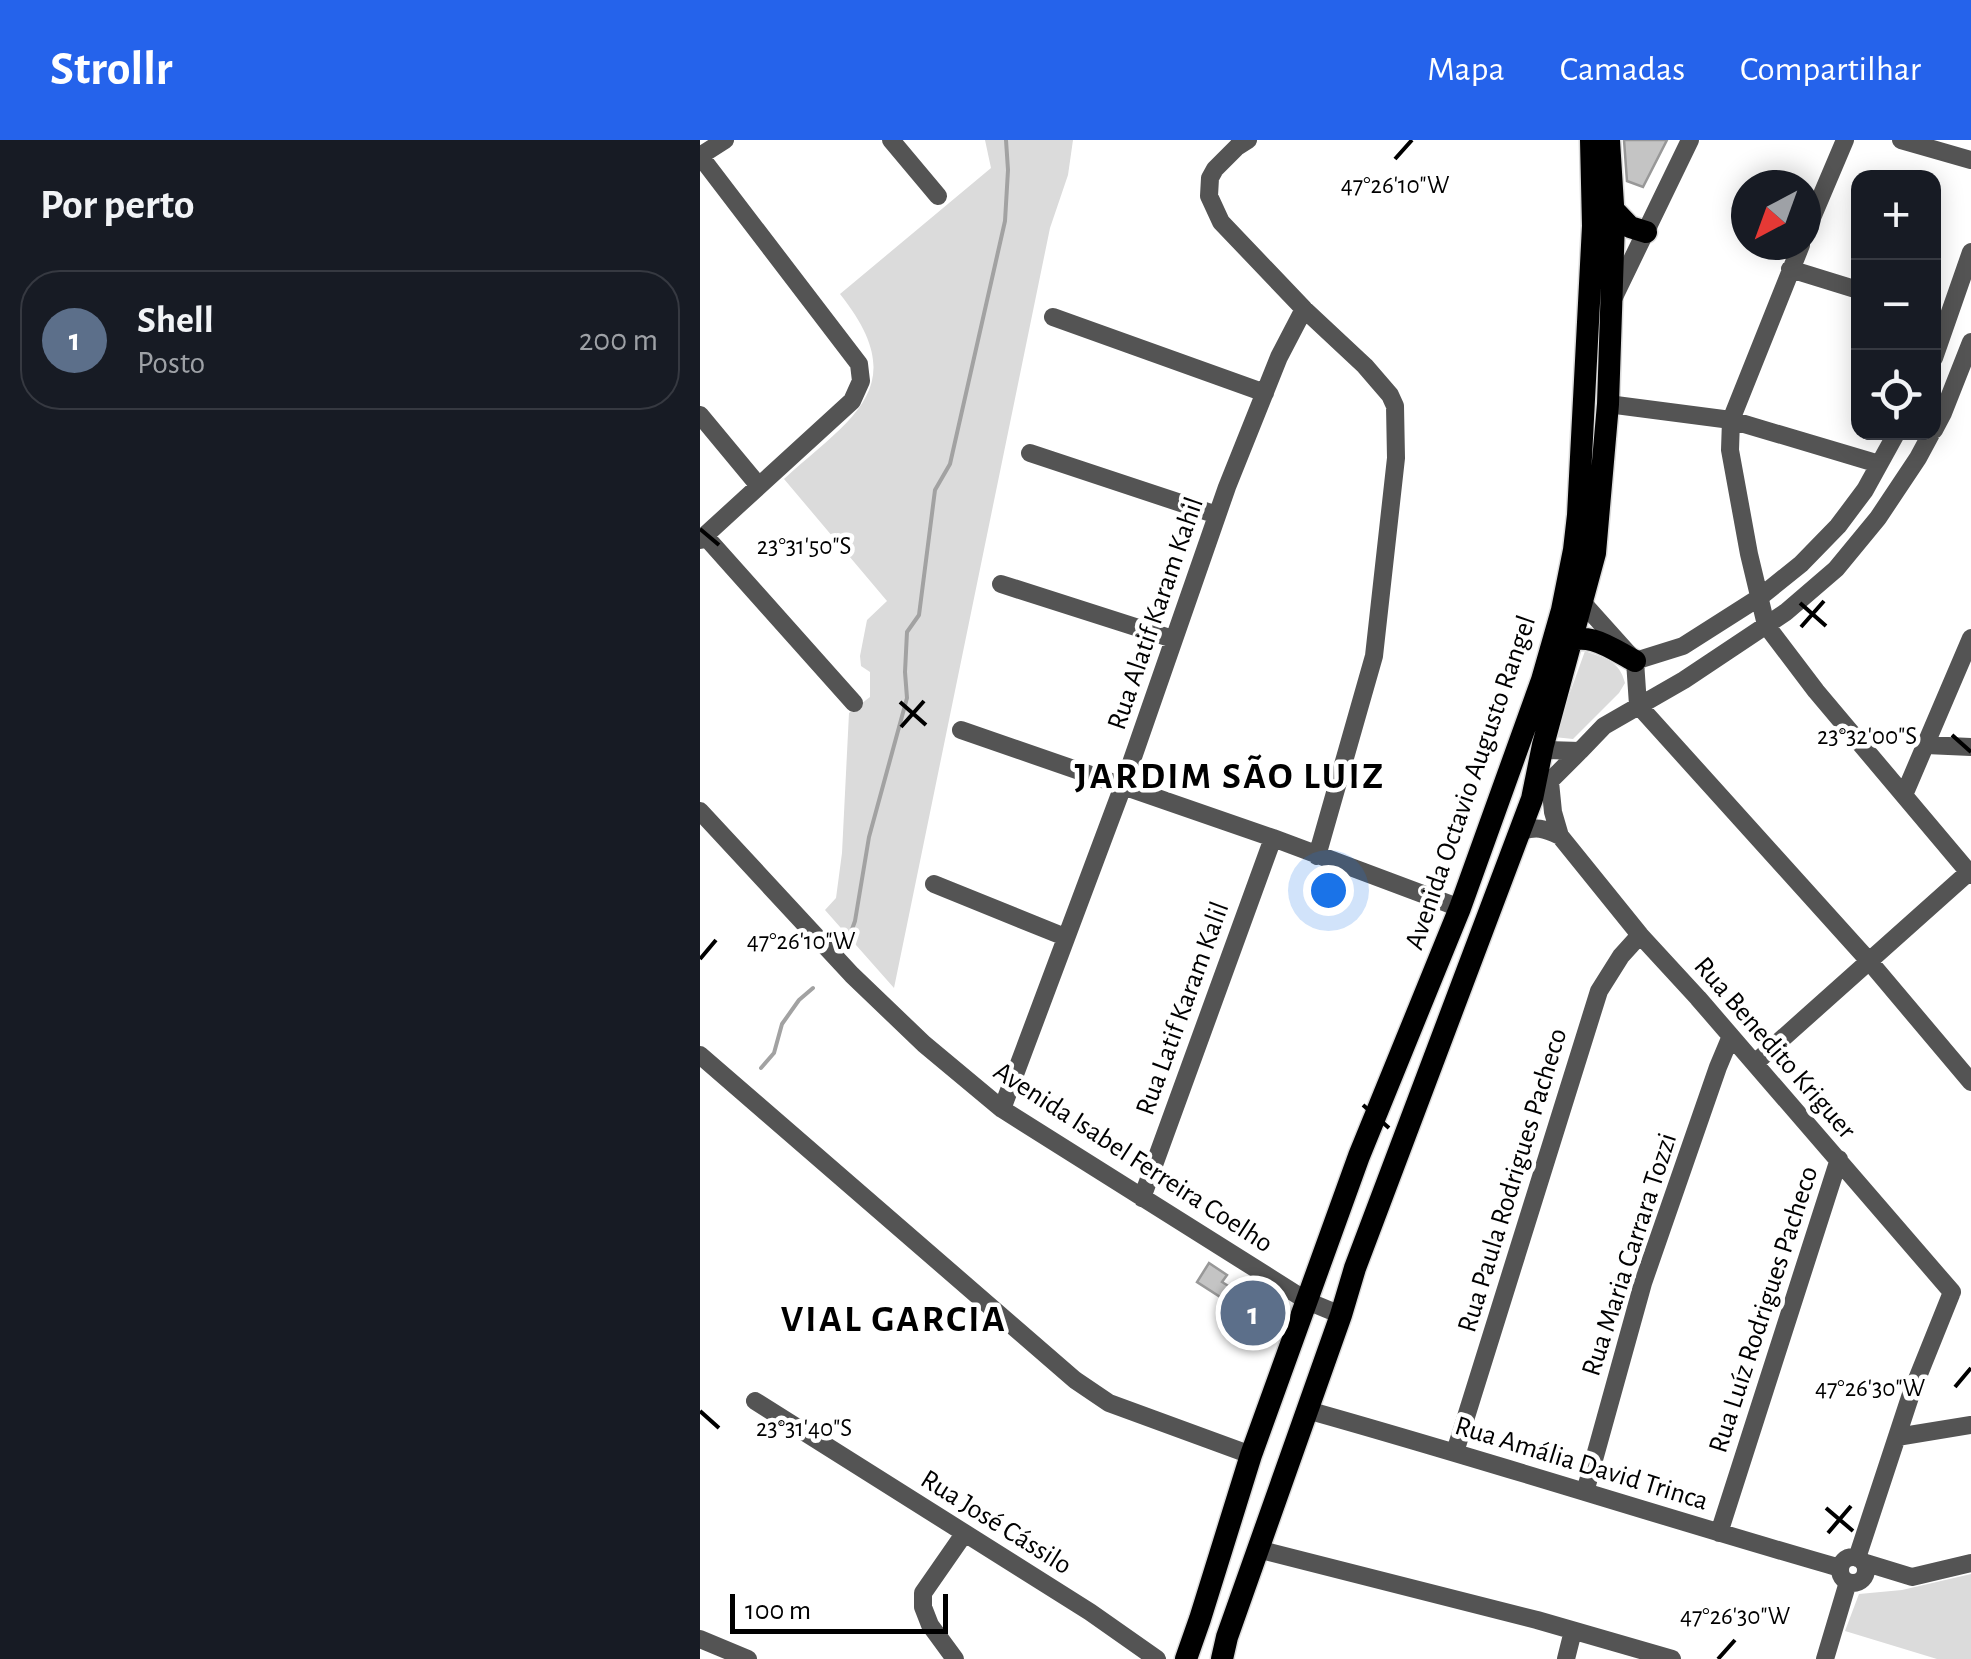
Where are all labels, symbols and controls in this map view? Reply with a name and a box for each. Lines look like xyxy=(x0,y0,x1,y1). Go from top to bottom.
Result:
text: Strollr xyxy=(50,46,173,94)
text: Mapa xyxy=(1427,52,1505,87)
text: Camadas xyxy=(1560,52,1685,87)
text: Compartilhar xyxy=(1740,52,1921,87)
north arrow xyxy=(1731,170,1821,260)
map controls xyxy=(1851,170,1941,440)
button: + xyxy=(1851,170,1941,260)
text: 47°26'10"W xyxy=(1341,173,1450,198)
text: Por perto xyxy=(40,184,194,226)
button: − xyxy=(1851,260,1941,350)
text: Shell xyxy=(137,302,214,340)
text: 1 xyxy=(69,324,80,356)
text: 200 m xyxy=(579,324,658,356)
text: Posto xyxy=(137,347,205,379)
button: locate xyxy=(1851,350,1941,440)
street label: Rua Alatif Karam Kahil xyxy=(1103,494,1209,734)
text: 23°31'50"S xyxy=(757,534,851,559)
street label: Avenida Octavio Augusto Rangel xyxy=(1401,612,1541,953)
text: 23°32'00"S xyxy=(1817,724,1917,749)
district label: JARDIM SÃO LUIZ xyxy=(1075,754,1386,796)
your location xyxy=(1303,865,1354,916)
street label: Rua Latif Karam Kalil xyxy=(1131,898,1235,1119)
text: 47°26'10"W xyxy=(747,929,856,954)
street label: Rua Benedito Kriguer xyxy=(1688,952,1861,1145)
street label: Rua Paula Rodrigues Pacheco xyxy=(1453,1025,1573,1336)
street label: Avenida Isabel Ferreira Coelho xyxy=(988,1057,1277,1258)
street label: Rua Maria Carrara Tozzi xyxy=(1577,1130,1682,1380)
street label: Rua Luíz Rodrigues Pacheco xyxy=(1704,1163,1823,1456)
pin: 1 xyxy=(1220,1276,1286,1350)
district label: VIAL GARCIA xyxy=(781,1301,1007,1339)
text: 47°26'30"W xyxy=(1815,1376,1926,1401)
street label: Rua Amália David Trinca xyxy=(1451,1412,1711,1516)
text: 23°31'40"S xyxy=(756,1416,852,1441)
street label: Rua José Cássilo xyxy=(915,1465,1076,1580)
scale bar xyxy=(730,1589,948,1634)
text: 100 m xyxy=(745,1597,811,1625)
text: 47°26'30"W xyxy=(1680,1604,1791,1629)

